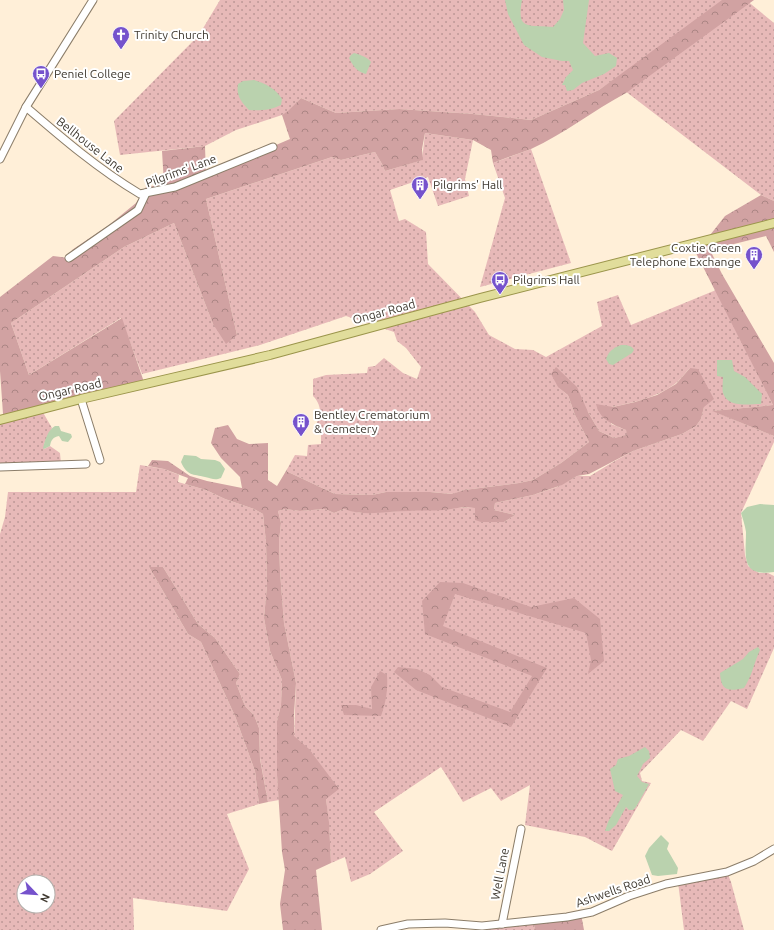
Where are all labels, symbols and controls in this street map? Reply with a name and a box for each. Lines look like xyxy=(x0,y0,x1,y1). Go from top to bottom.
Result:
church icon: Trinity Church xyxy=(111,25,131,50)
place label: Trinity Church xyxy=(134,28,209,41)
bus stop icon: Peniel College xyxy=(31,64,51,89)
place label: Peniel College xyxy=(54,67,131,80)
street label: Bellhouse Lane xyxy=(54,114,126,175)
street label: Pilgrims' Lane xyxy=(144,152,218,189)
building icon: Pilgrims' Hall xyxy=(410,175,430,200)
place label: Pilgrims' Hall xyxy=(433,178,502,191)
place label: Coxtie Green Telephone Exchange xyxy=(630,241,741,268)
building icon: Coxtie Green Telephone Exchange xyxy=(744,245,764,270)
bus stop icon: Pilgrims Hall xyxy=(490,270,510,295)
place label: Pilgrims Hall xyxy=(513,273,580,286)
street label: Ongar Road xyxy=(351,297,417,326)
street label: Ongar Road xyxy=(37,376,103,403)
place label: Bentley Crematorium & Cemetery xyxy=(314,408,430,435)
building icon: Bentley Crematorium & Cemetery xyxy=(291,412,311,437)
street label: Well Lane xyxy=(488,847,511,901)
street label: Ashwells Road xyxy=(574,872,652,909)
north arrow xyxy=(16,874,56,914)
text: N xyxy=(38,892,52,904)

